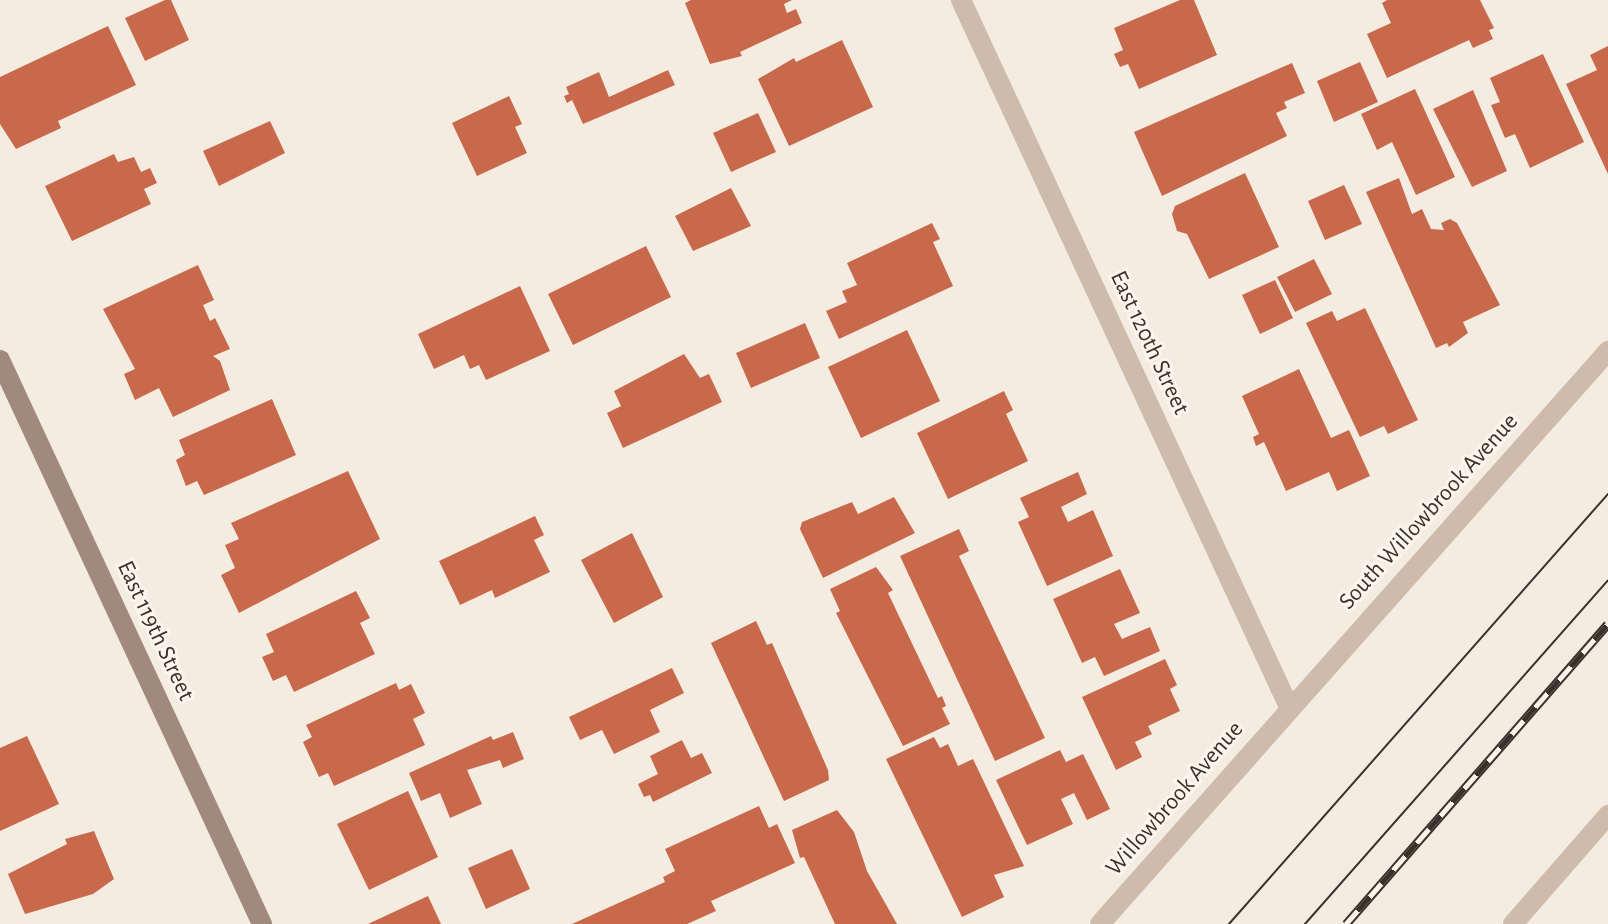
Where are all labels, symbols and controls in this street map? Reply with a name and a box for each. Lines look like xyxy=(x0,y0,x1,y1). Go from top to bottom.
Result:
street label: East 120th Street xyxy=(1103,267,1195,419)
street label: South Willowbrook Avenue xyxy=(1333,408,1525,616)
street label: East 119th Street xyxy=(110,556,200,706)
street label: Willowbrook Avenue xyxy=(1100,716,1250,882)

